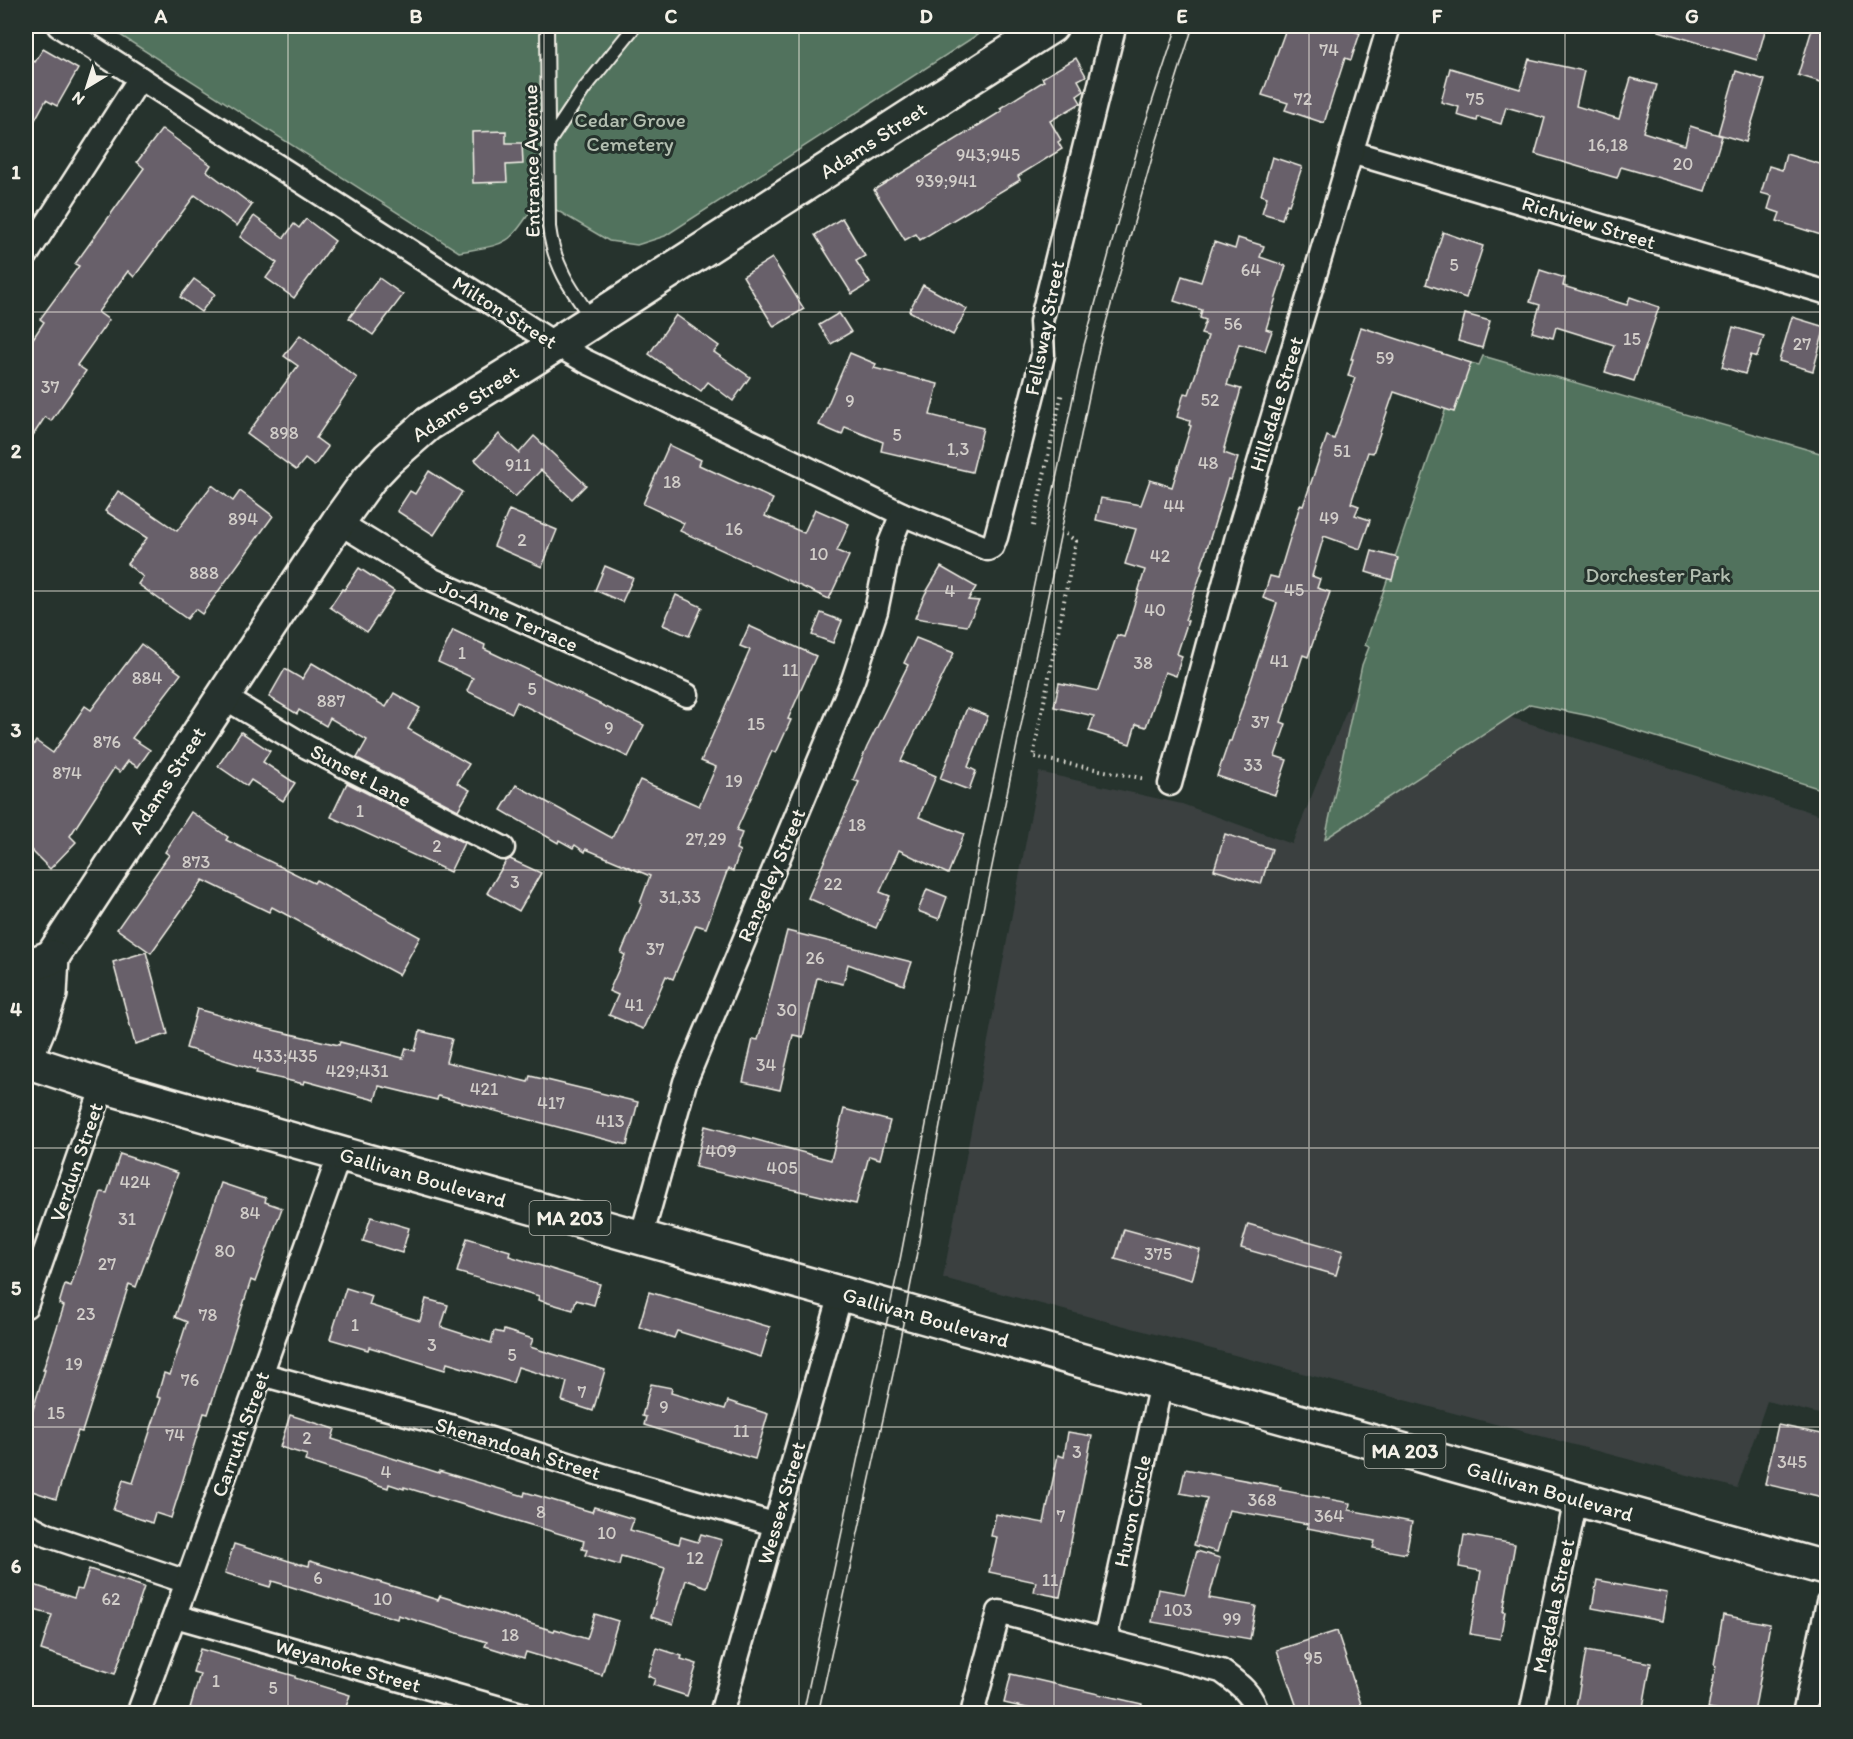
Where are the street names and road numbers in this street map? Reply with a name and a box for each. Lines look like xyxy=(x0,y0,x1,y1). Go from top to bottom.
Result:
street label: Entrance Avenue xyxy=(517,84,545,238)
street label: Adams Street xyxy=(815,96,931,184)
street label: Richview Street xyxy=(1519,190,1659,254)
street label: Fellsway Street xyxy=(1019,258,1069,397)
street label: Milton Street xyxy=(448,270,562,354)
street label: Hillsdale Street xyxy=(1244,333,1308,475)
street label: Adams Street xyxy=(407,359,523,447)
street label: Jo-Anne Terrace xyxy=(436,573,582,657)
street label: Adams Street xyxy=(123,722,211,838)
street label: Sunset Lane xyxy=(306,738,416,812)
street label: Rangeley Street xyxy=(732,804,810,946)
street label: Verdun Street xyxy=(44,1099,108,1225)
street label: Gallivan Boulevard xyxy=(337,1141,509,1213)
road number: MA 203 xyxy=(530,1201,610,1235)
street label: Gallivan Boulevard xyxy=(840,1281,1012,1353)
street label: Carruth Street xyxy=(206,1368,274,1500)
street label: Shenandoah Street xyxy=(432,1411,604,1485)
road number: MA 203 xyxy=(1364,1434,1446,1468)
street label: Wessex Street xyxy=(752,1439,811,1567)
street label: Huron Circle xyxy=(1108,1453,1156,1569)
street label: Gallivan Boulevard xyxy=(1464,1455,1636,1527)
street label: Magdala Street xyxy=(1527,1536,1579,1676)
street label: Weyanoke Street xyxy=(272,1632,424,1698)

